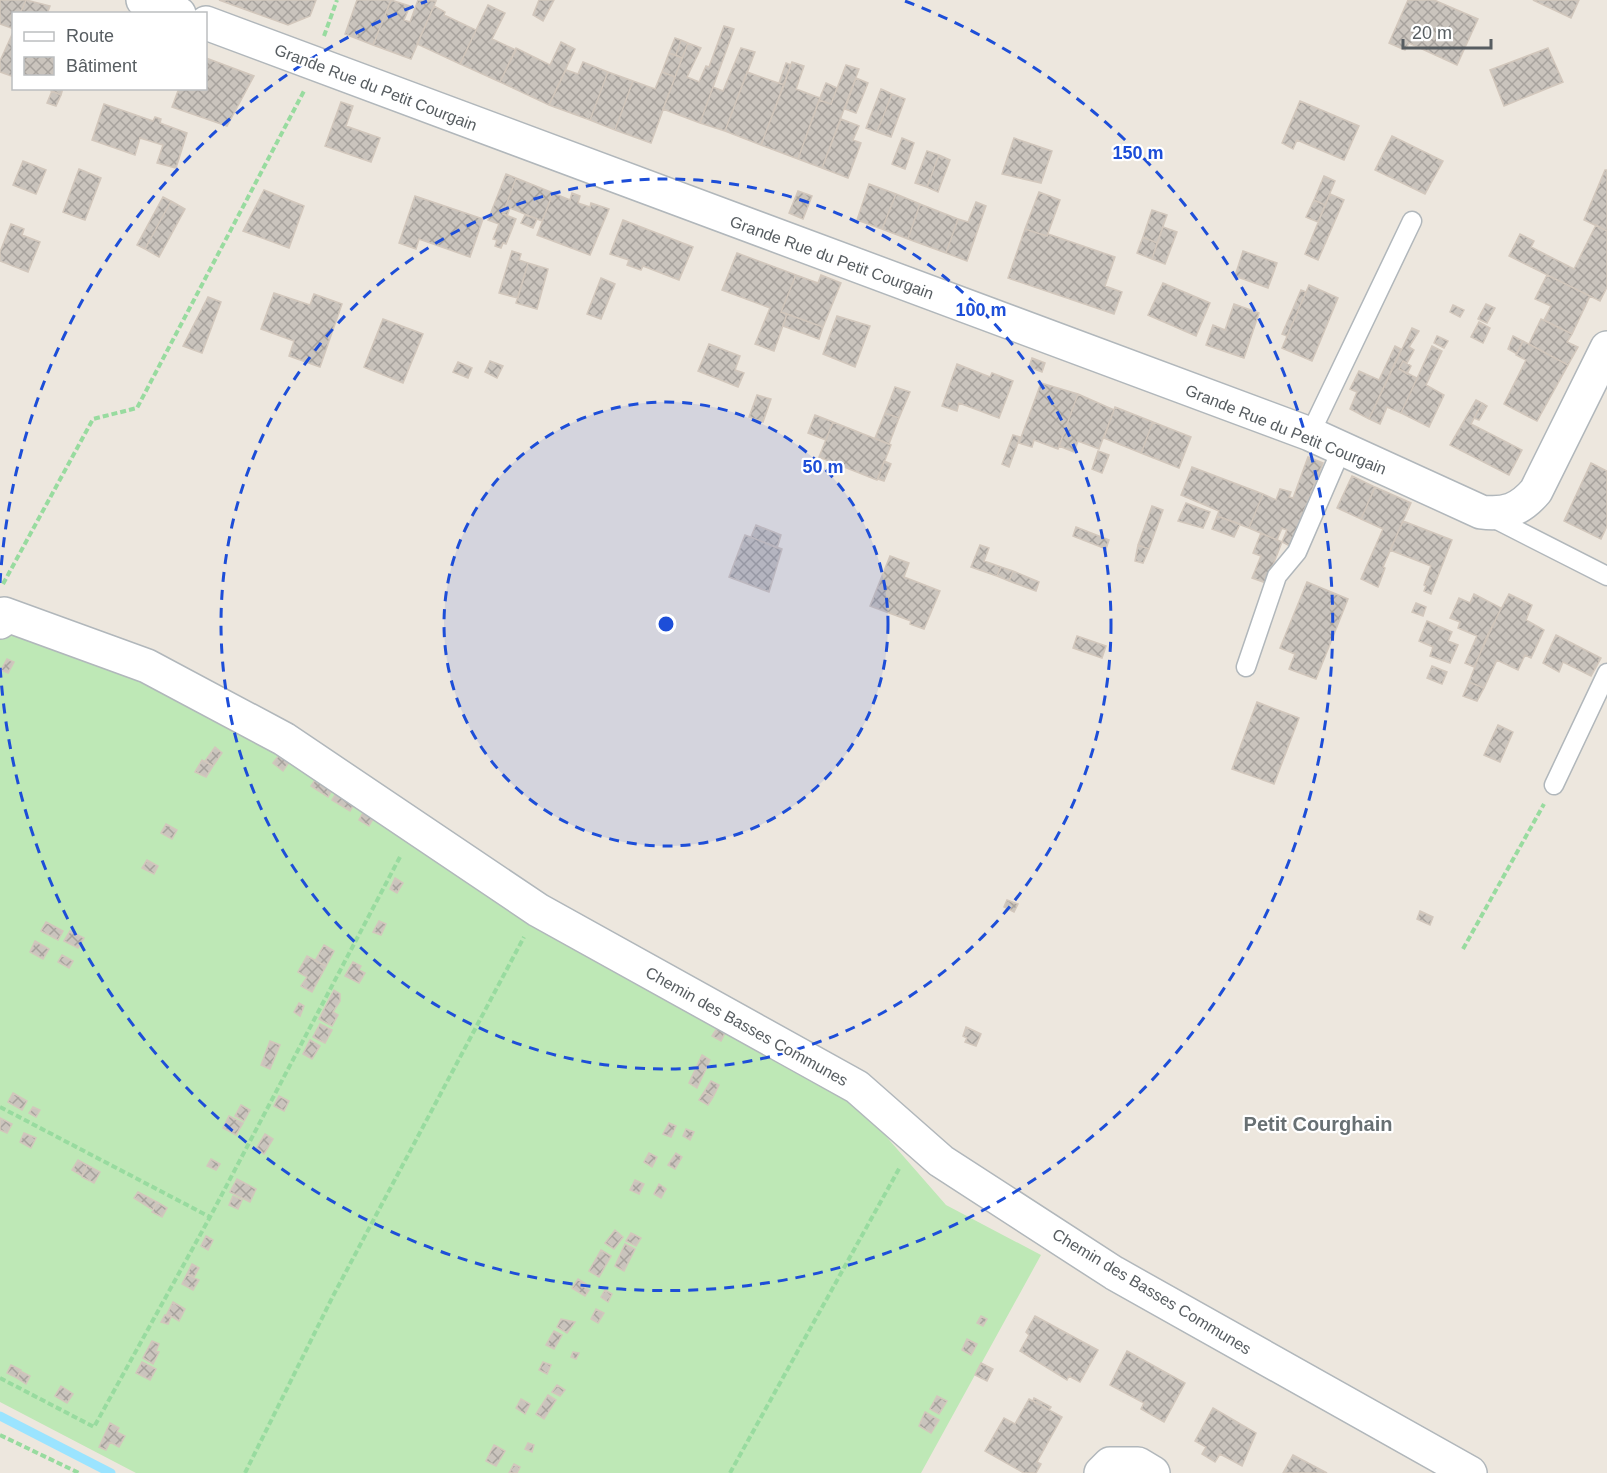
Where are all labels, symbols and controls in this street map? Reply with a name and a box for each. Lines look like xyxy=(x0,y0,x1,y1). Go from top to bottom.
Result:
legend xyxy=(12,12,207,90)
scale bar xyxy=(1403,12,1492,50)
text: 20 m xyxy=(1412,23,1452,43)
text: Route xyxy=(66,26,114,46)
street label: Grande Rue du Petit Courgain xyxy=(272,41,479,134)
text: Bâtiment xyxy=(66,56,137,76)
text: 150 m xyxy=(1112,143,1164,163)
street label: Grande Rue du Petit Courgain xyxy=(728,213,936,302)
text: 100 m xyxy=(955,300,1007,320)
street label: Grande Rue du Petit Courgain xyxy=(1183,381,1389,478)
text: 50 m xyxy=(802,457,844,477)
centre of rings xyxy=(656,614,676,634)
street label: Chemin des Basses Communes xyxy=(643,964,851,1089)
district label: Petit Courghain xyxy=(1244,1113,1392,1135)
street label: Chemin des Basses Communes xyxy=(1049,1225,1254,1358)

